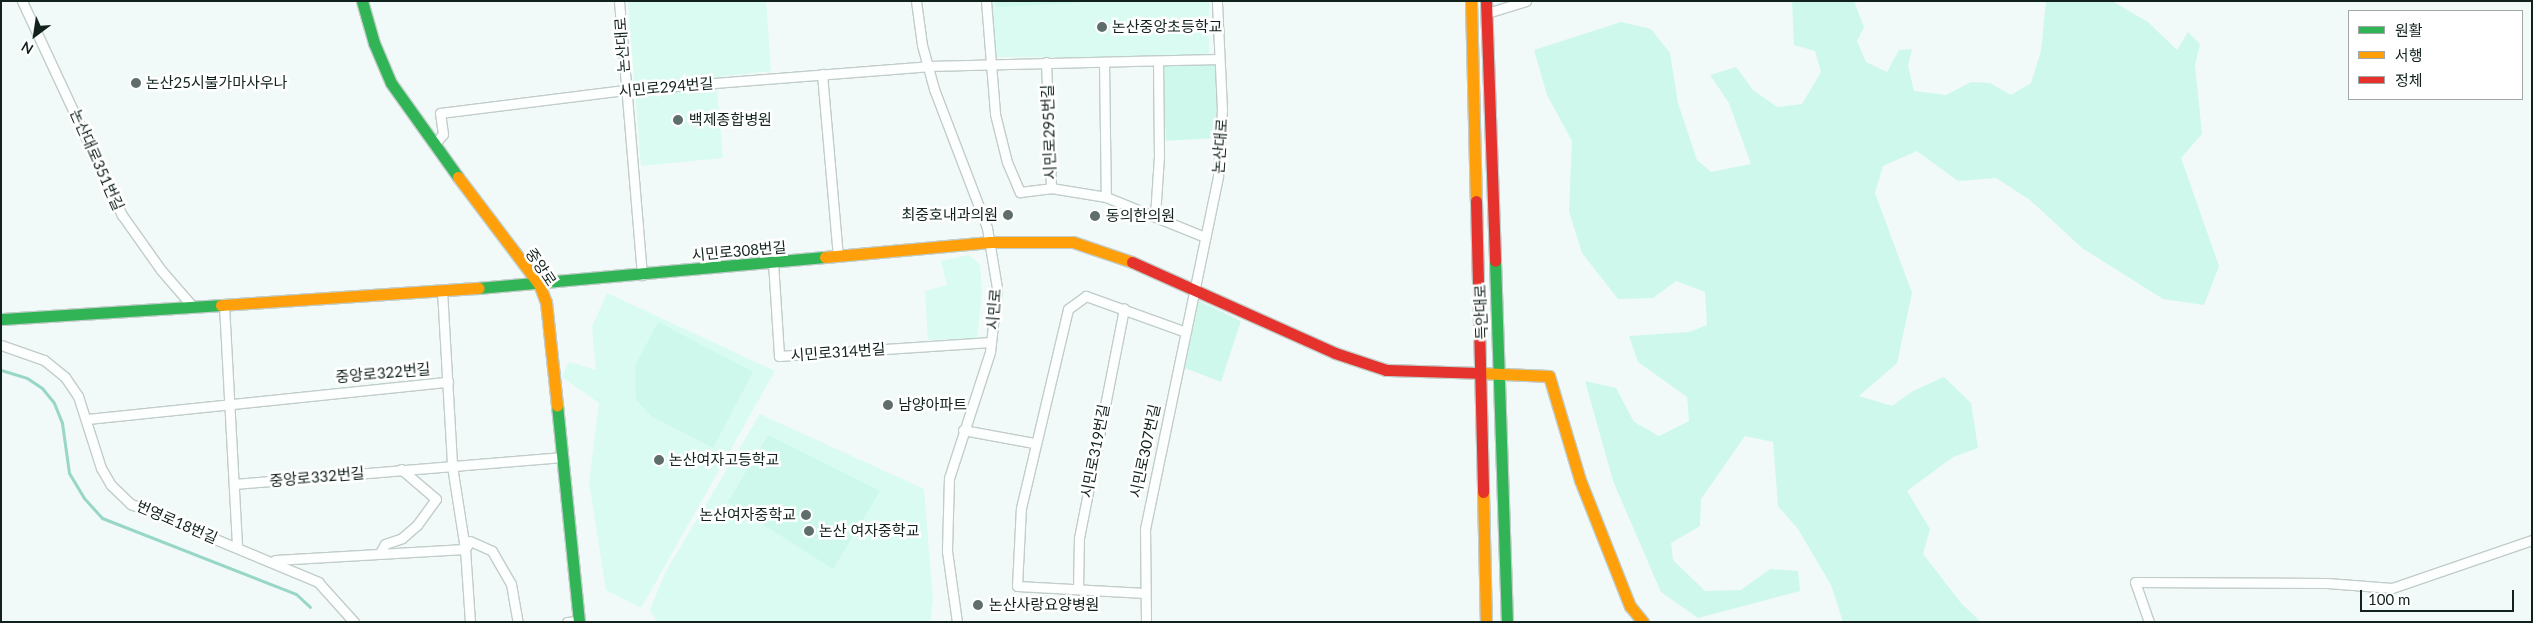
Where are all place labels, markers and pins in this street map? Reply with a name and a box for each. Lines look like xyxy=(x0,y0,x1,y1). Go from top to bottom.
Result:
place label: 논산중앙초등학교 xyxy=(1112,18,1222,36)
marker: 논산중앙초등학교 xyxy=(1096,21,1108,33)
place label: 논산25시불가마사우나 xyxy=(146,74,288,92)
marker: 논산25시불가마사우나 xyxy=(130,77,142,89)
place label: 백제종합병원 xyxy=(689,111,772,129)
marker: 백제종합병원 xyxy=(671,113,685,127)
place label: 최중호내과의원 xyxy=(901,206,998,224)
place label: 동의한의원 xyxy=(1106,207,1175,225)
marker: 최중호내과의원 xyxy=(1002,209,1014,221)
marker: 동의한의원 xyxy=(1088,209,1102,223)
place label: 남양아파트 xyxy=(898,396,967,414)
marker: 남양아파트 xyxy=(882,399,894,411)
place label: 논산여자고등학교 xyxy=(669,451,779,469)
marker: 논산여자고등학교 xyxy=(653,454,665,466)
place label: 논산여자중학교 xyxy=(699,506,796,524)
marker: 논산여자중학교 xyxy=(800,509,812,521)
place label: 논산 여자중학교 xyxy=(819,522,919,540)
marker: 논산 여자중학교 xyxy=(803,525,815,537)
place label: 논산사랑요양병원 xyxy=(989,596,1099,614)
marker: 논산사랑요양병원 xyxy=(971,598,985,612)

